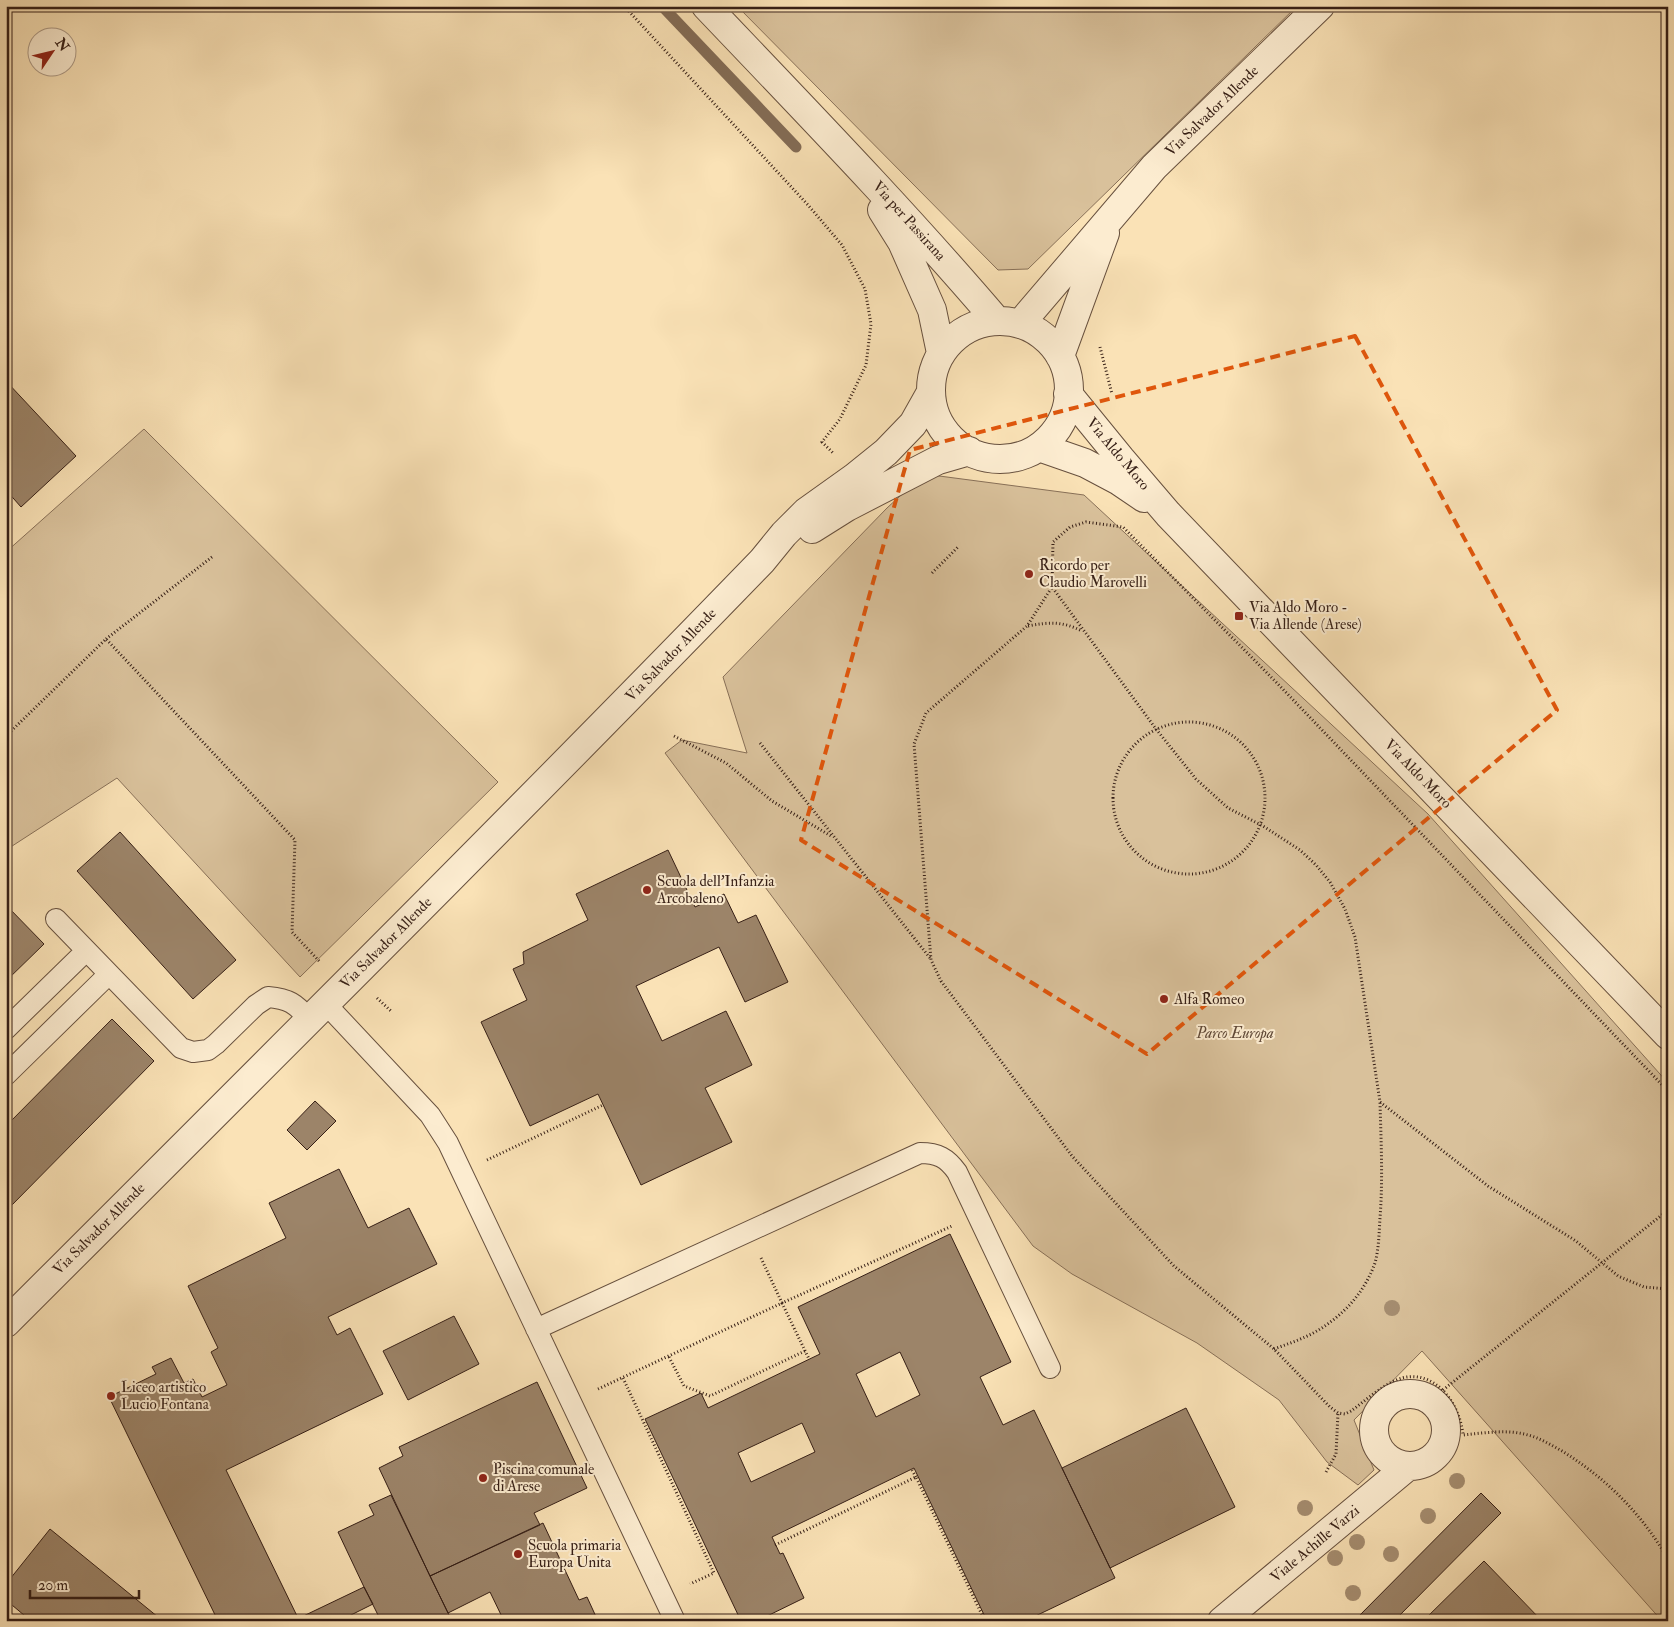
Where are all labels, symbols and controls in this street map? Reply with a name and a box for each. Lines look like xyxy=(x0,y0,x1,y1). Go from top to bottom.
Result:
north arrow xyxy=(28,28,78,78)
text: N xyxy=(51,34,73,55)
street label: Via Salvador Allende xyxy=(1161,61,1263,161)
street label: Via per Passirana xyxy=(867,177,950,266)
street label: Via Aldo Moro xyxy=(1082,414,1154,494)
place label: Ricordo per Claudio Marovelli xyxy=(1039,556,1147,592)
marker: Ricordo per Claudio Marovelli xyxy=(1023,568,1035,580)
place label: Via Aldo Moro - Via Allende (Arese) xyxy=(1249,598,1362,634)
street label: Via Salvador Allende xyxy=(621,604,721,706)
marker: Via Aldo Moro - Via Allende (Arese) xyxy=(1233,610,1245,622)
street label: Via Aldo Moro xyxy=(1380,735,1456,813)
place label: Scuola dell'Infanzia Arcobaleno xyxy=(656,872,775,908)
marker: Scuola dell'Infanzia Arcobaleno xyxy=(641,884,653,896)
street label: Via Salvador Allende xyxy=(336,893,436,993)
place label: Alfa Romeo xyxy=(1173,990,1244,1009)
marker: Alfa Romeo xyxy=(1158,993,1170,1005)
park label: Parco Europa xyxy=(1195,1024,1274,1043)
street label: Via Salvador Allende xyxy=(49,1179,149,1279)
place label: Liceo artistico Lucio Fontana xyxy=(121,1378,210,1414)
marker: Liceo artistico Lucio Fontana xyxy=(105,1390,117,1402)
place label: Piscina comunale di Arese xyxy=(493,1460,594,1496)
marker: Piscina comunale di Arese xyxy=(477,1472,489,1484)
street label: Viale Achille Varzi xyxy=(1266,1501,1364,1587)
place label: Scuola primaria Europa Unita xyxy=(528,1536,622,1573)
marker: Scuola primaria Europa Unita xyxy=(512,1548,524,1560)
scale bar xyxy=(30,1567,139,1599)
text: 20 m xyxy=(38,1576,68,1595)

